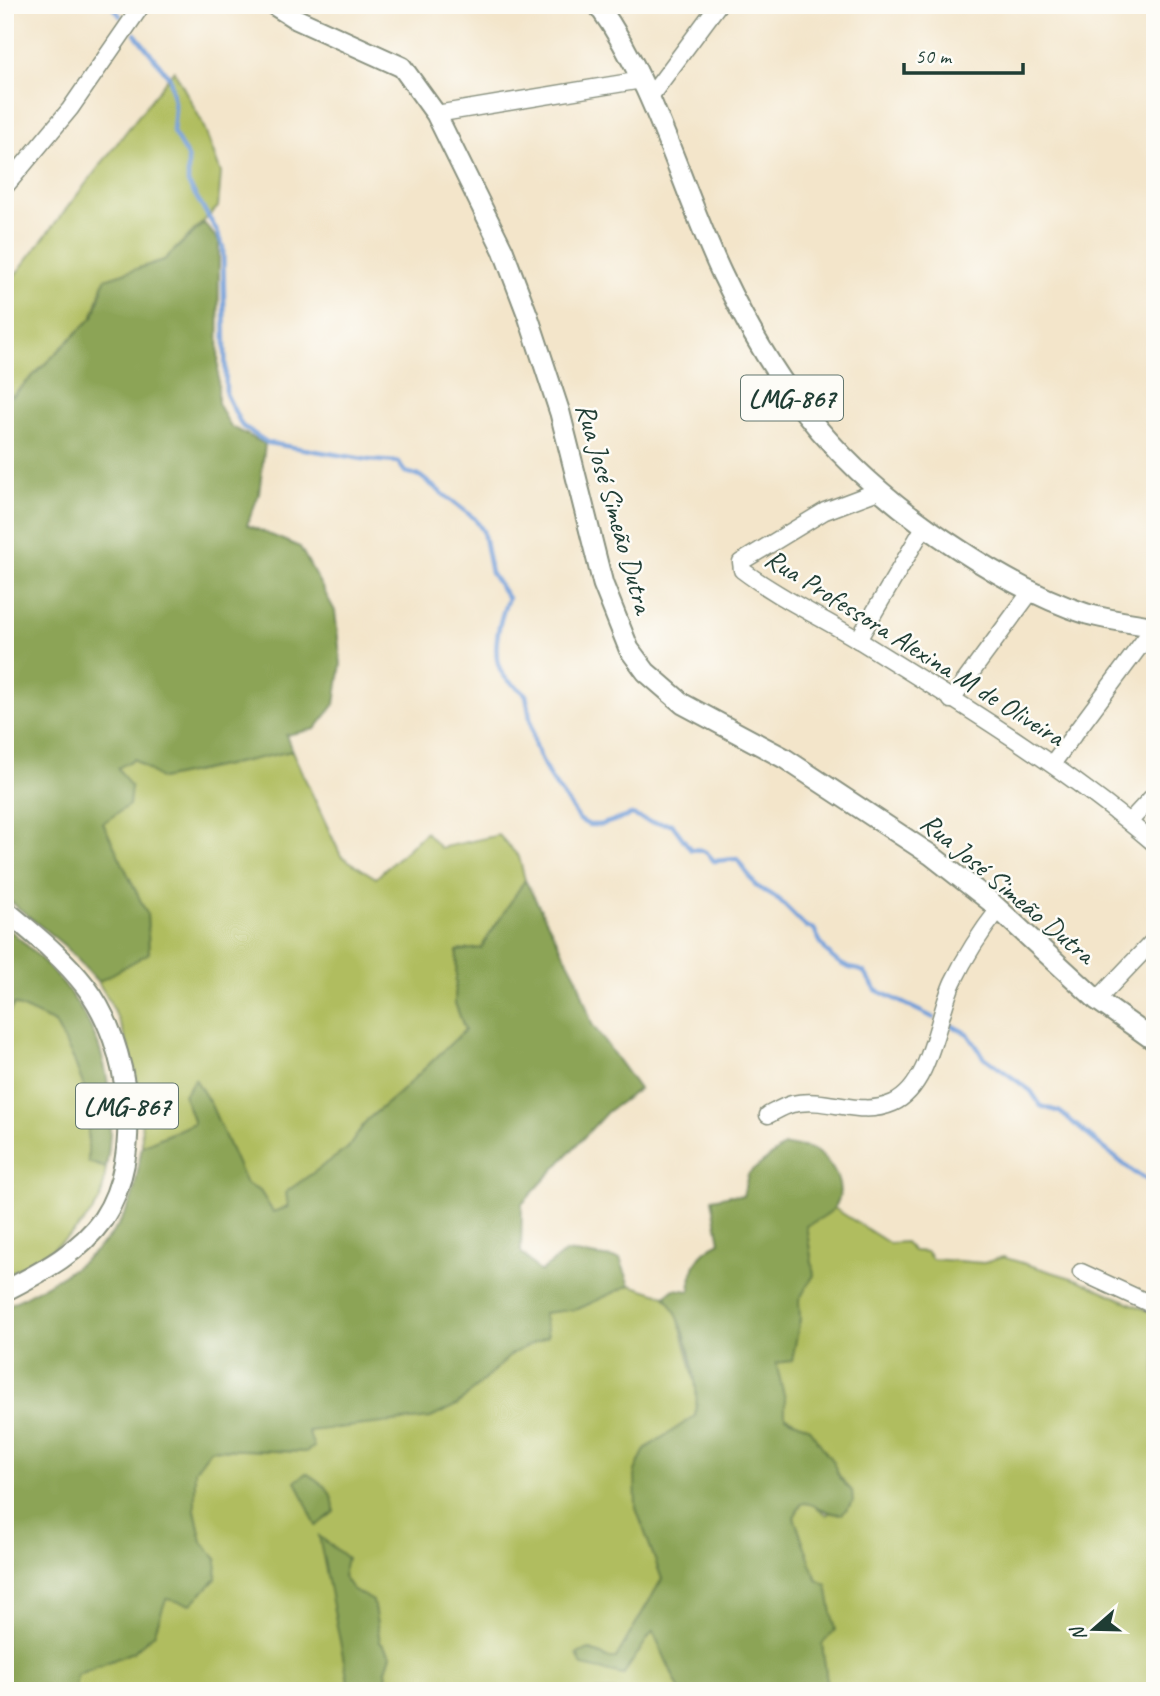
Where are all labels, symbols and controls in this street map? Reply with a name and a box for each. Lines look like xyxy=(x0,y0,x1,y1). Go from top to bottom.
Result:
scale bar xyxy=(904,32,1024,76)
text: 50 m xyxy=(915,43,953,69)
road number: LMG-867 xyxy=(741,376,843,420)
street label: Rua José Simeão Dutra xyxy=(568,399,662,619)
street label: Rua Professora Alexina M de Oliveira xyxy=(759,540,1073,755)
street label: Rua José Simeão Dutra xyxy=(914,805,1104,973)
road number: LMG-867 xyxy=(76,1084,178,1128)
north arrow xyxy=(1058,1594,1128,1664)
text: N xyxy=(1065,1622,1092,1644)

